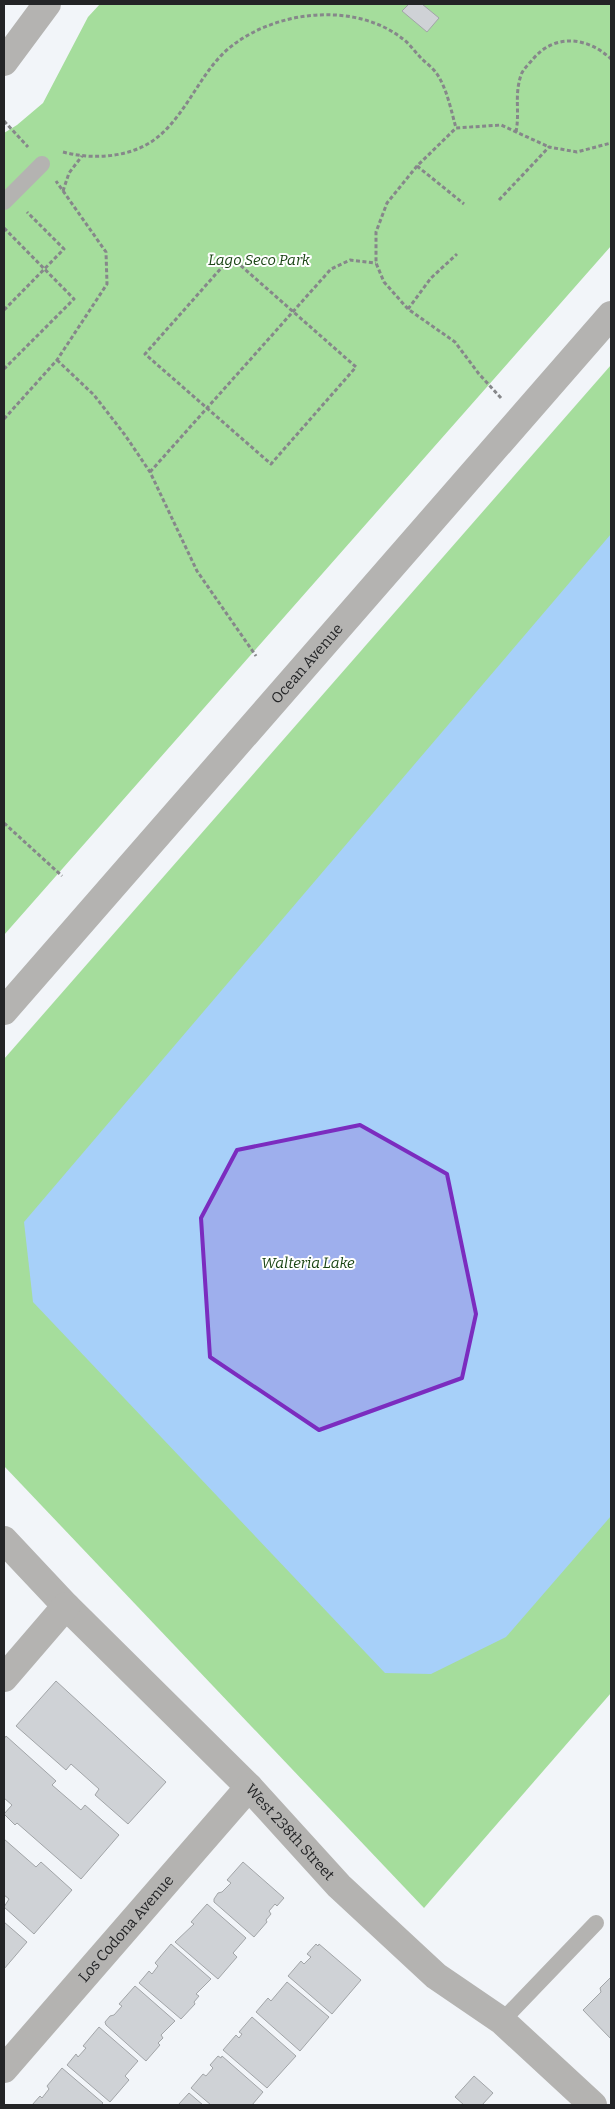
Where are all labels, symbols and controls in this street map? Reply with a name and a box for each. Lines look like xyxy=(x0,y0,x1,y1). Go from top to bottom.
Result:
park label: Lago Seco Park xyxy=(208,251,311,269)
street label: Ocean Avenue xyxy=(267,620,347,707)
park label: Walteria Lake xyxy=(261,1254,355,1272)
street label: West 238th Street xyxy=(242,1780,339,1884)
street label: Los Codona Avenue xyxy=(75,1871,177,1986)

